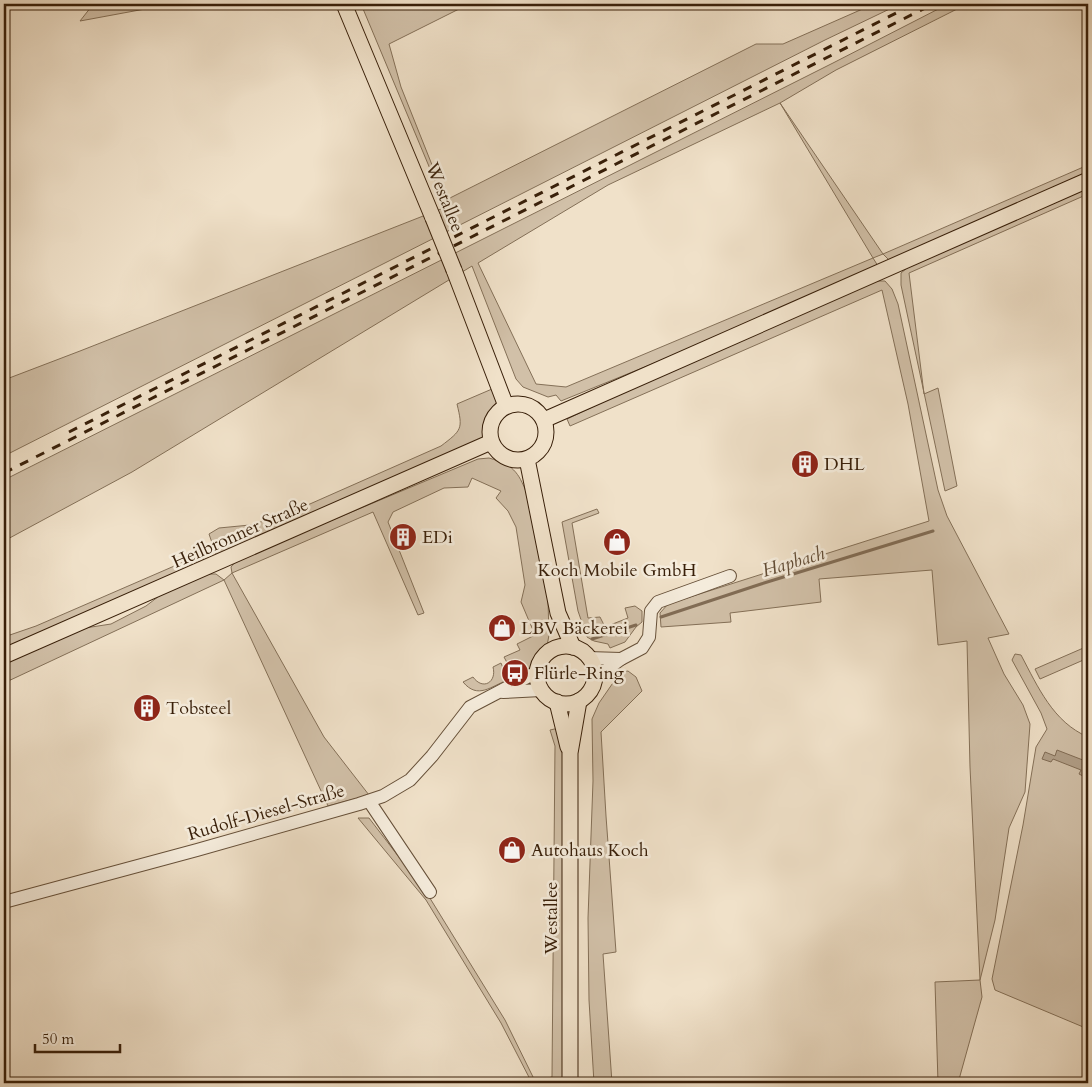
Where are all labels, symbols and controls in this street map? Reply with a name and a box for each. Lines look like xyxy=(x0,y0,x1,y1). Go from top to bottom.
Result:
street label: Westallee xyxy=(419,158,470,236)
building icon: DHL xyxy=(790,449,820,479)
place label: DHL xyxy=(824,452,865,477)
street label: Heilbronner Straße xyxy=(168,492,312,575)
building icon: EDi xyxy=(388,522,418,552)
place label: EDi xyxy=(422,525,453,550)
shop icon: Koch Mobile GmbH xyxy=(602,527,632,557)
water label: Hapbach xyxy=(759,540,828,584)
place label: Koch Mobile GmbH xyxy=(537,558,697,583)
shop icon: LBV Bäckerei xyxy=(487,613,517,643)
place label: LBV Bäckerei xyxy=(521,616,628,641)
bus stop icon: Flürle-Ring xyxy=(500,658,530,688)
place label: Flürle-Ring xyxy=(534,661,625,686)
building icon: Tobsteel xyxy=(132,693,162,723)
place label: Tobsteel xyxy=(166,696,232,721)
street label: Rudolf-Diesel-Straße xyxy=(185,778,348,847)
shop icon: Autohaus Koch xyxy=(497,835,527,865)
place label: Autohaus Koch xyxy=(531,838,649,863)
street label: Westallee xyxy=(539,881,564,956)
scale bar xyxy=(35,1022,120,1054)
text: 50 m xyxy=(42,1029,74,1049)

